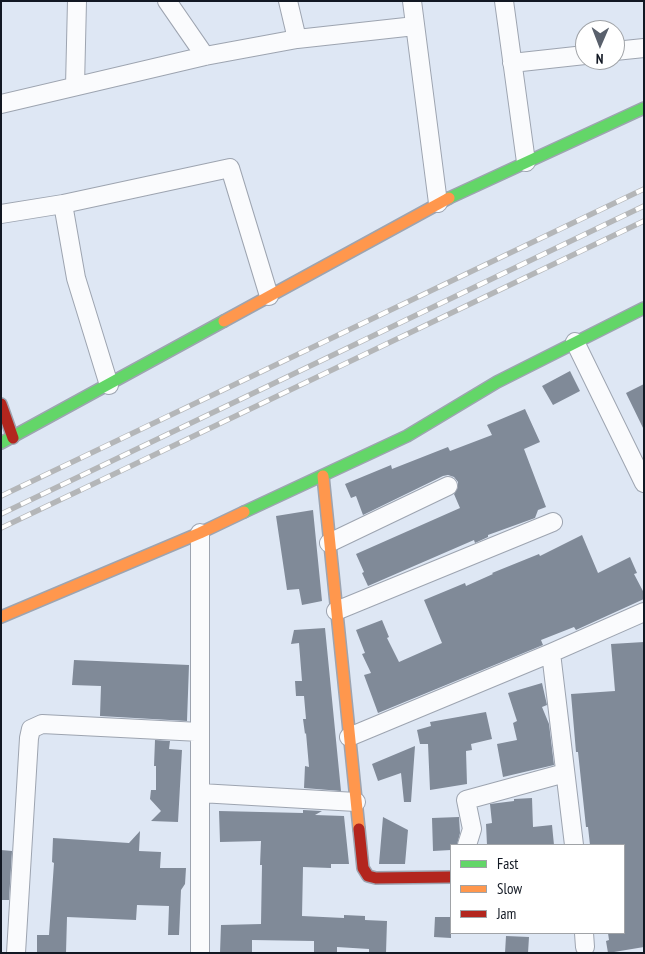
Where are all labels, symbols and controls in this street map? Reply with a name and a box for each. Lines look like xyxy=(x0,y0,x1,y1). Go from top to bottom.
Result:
north arrow xyxy=(575,20,625,70)
text: N xyxy=(596,50,604,68)
legend xyxy=(450,844,625,934)
text: Fast xyxy=(497,854,518,873)
text: Slow xyxy=(497,879,522,898)
text: Jam xyxy=(497,904,516,923)

